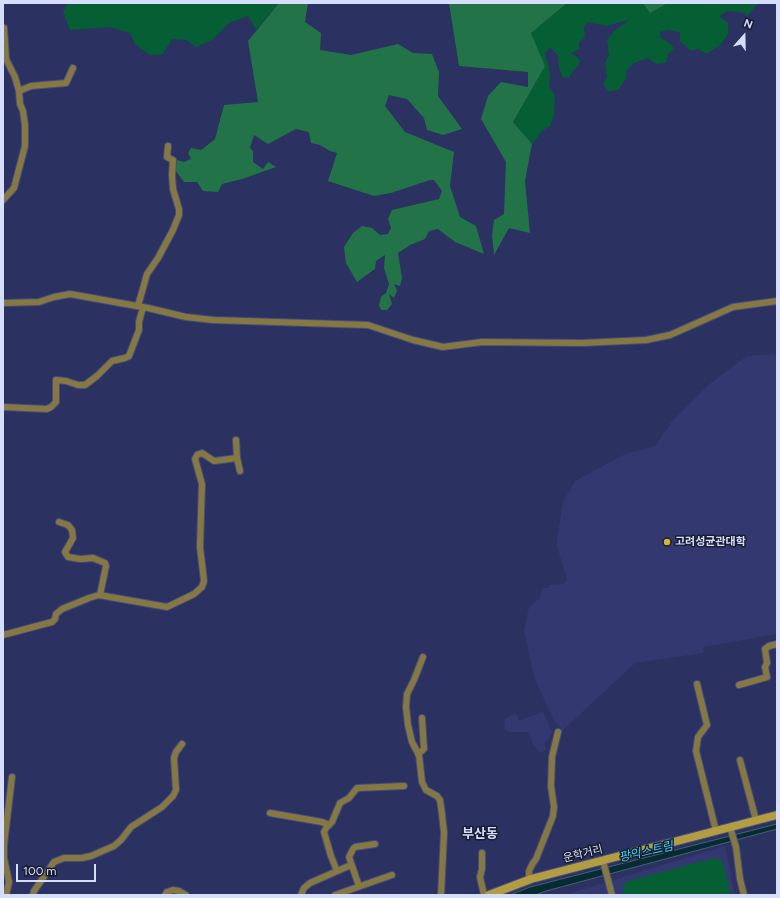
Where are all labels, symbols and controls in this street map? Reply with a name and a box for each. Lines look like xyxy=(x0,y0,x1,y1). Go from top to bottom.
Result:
north arrow xyxy=(724,16,764,56)
text: N xyxy=(742,17,754,32)
place label: 고려성균관대학 xyxy=(675,535,746,549)
marker: 고려성균관대학 xyxy=(662,537,672,547)
district label: 부산동 xyxy=(462,826,498,842)
water label: 팡익스트림 xyxy=(617,839,675,865)
street label: 운학거리 xyxy=(562,843,604,865)
scale bar xyxy=(18,856,98,882)
text: 100 m xyxy=(23,864,57,878)

